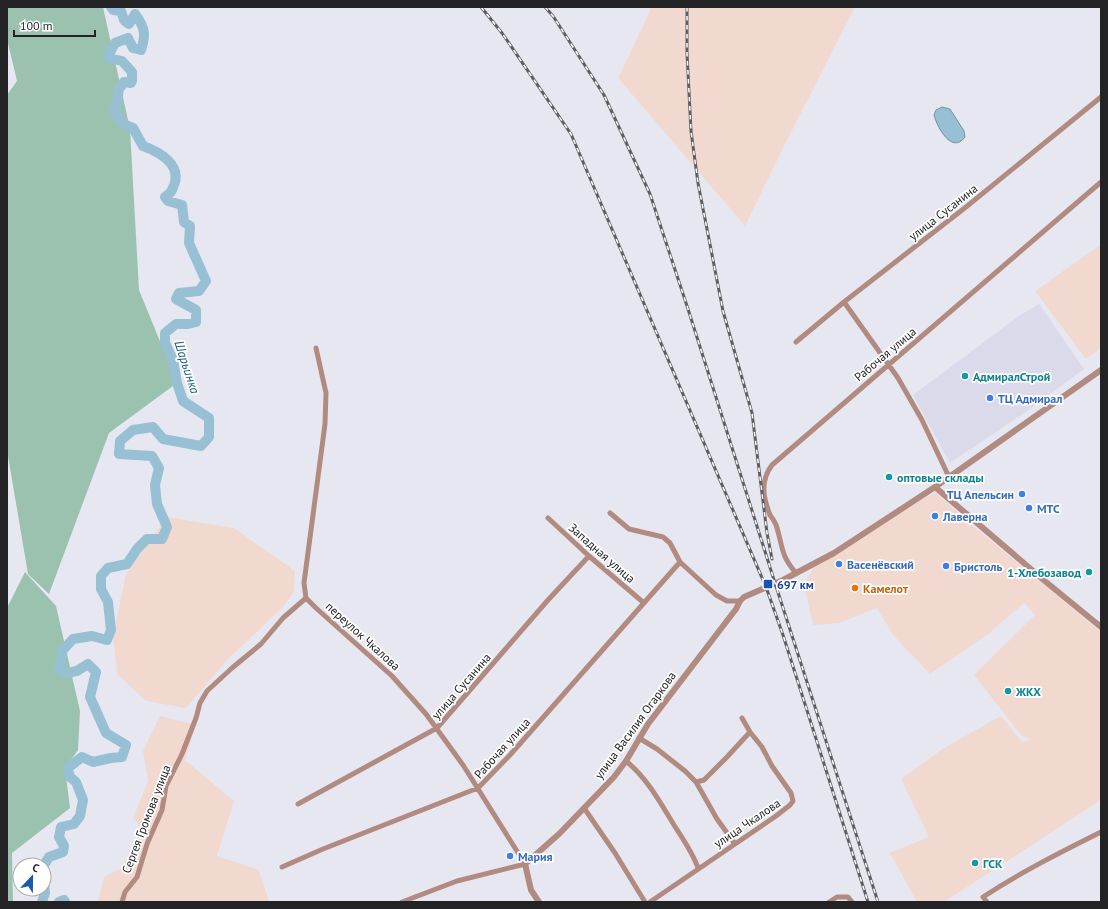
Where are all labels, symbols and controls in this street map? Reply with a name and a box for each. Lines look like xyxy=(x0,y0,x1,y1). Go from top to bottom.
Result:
scale bar xyxy=(14,12,95,38)
text: 100 m xyxy=(20,18,53,33)
street label: улица Сусанина xyxy=(906,181,980,243)
street label: Рабочая улица xyxy=(851,324,919,384)
water label: Шарьинка xyxy=(170,338,204,396)
place label: АдмиралСтрой xyxy=(973,369,1050,384)
marker: АдмиралСтрой xyxy=(960,371,970,381)
place label: ТЦ Адмирал xyxy=(998,391,1062,406)
marker: ТЦ Адмирал xyxy=(985,393,995,403)
place label: оптовые склады xyxy=(897,470,984,485)
marker: оптовые склады xyxy=(884,472,894,482)
place label: ТЦ Апельсин xyxy=(947,487,1014,502)
marker: ТЦ Апельсин xyxy=(1017,489,1027,499)
place label: МТС xyxy=(1037,501,1060,516)
marker: МТС xyxy=(1024,503,1034,513)
place label: Лаверна xyxy=(942,509,988,524)
marker: Лаверна xyxy=(930,511,940,521)
street label: Западная улица xyxy=(566,520,638,586)
place label: Васенёвский xyxy=(847,557,914,572)
marker: Васенёвский xyxy=(834,559,844,569)
place label: Бристоль xyxy=(954,559,1003,574)
marker: Бристоль xyxy=(941,561,951,571)
place label: 1-Хлебозавод xyxy=(1007,565,1081,580)
marker: 1-Хлебозавод xyxy=(1084,567,1094,577)
place label: 697 км xyxy=(777,577,814,592)
marker: 697 км xyxy=(762,578,774,590)
place label: Камелот xyxy=(863,581,908,596)
marker: Камелот xyxy=(850,583,860,593)
street label: переулок Чкалова xyxy=(323,599,403,673)
street label: улица Сусанина xyxy=(428,650,494,722)
street label: улица Василия Огаркова xyxy=(591,668,679,782)
place label: ЖКХ xyxy=(1015,684,1041,699)
marker: ЖКХ xyxy=(1003,686,1013,696)
street label: Рабочая улица xyxy=(471,715,533,781)
street label: Сергея Громова улица xyxy=(118,763,174,875)
street label: улица Чкалова xyxy=(711,795,783,851)
place label: Мария xyxy=(518,849,553,864)
marker: Мария xyxy=(505,851,515,861)
place label: ГСК xyxy=(983,856,1003,871)
north arrow xyxy=(12,857,52,897)
marker: ГСК xyxy=(970,858,980,868)
text: С xyxy=(30,860,41,875)

